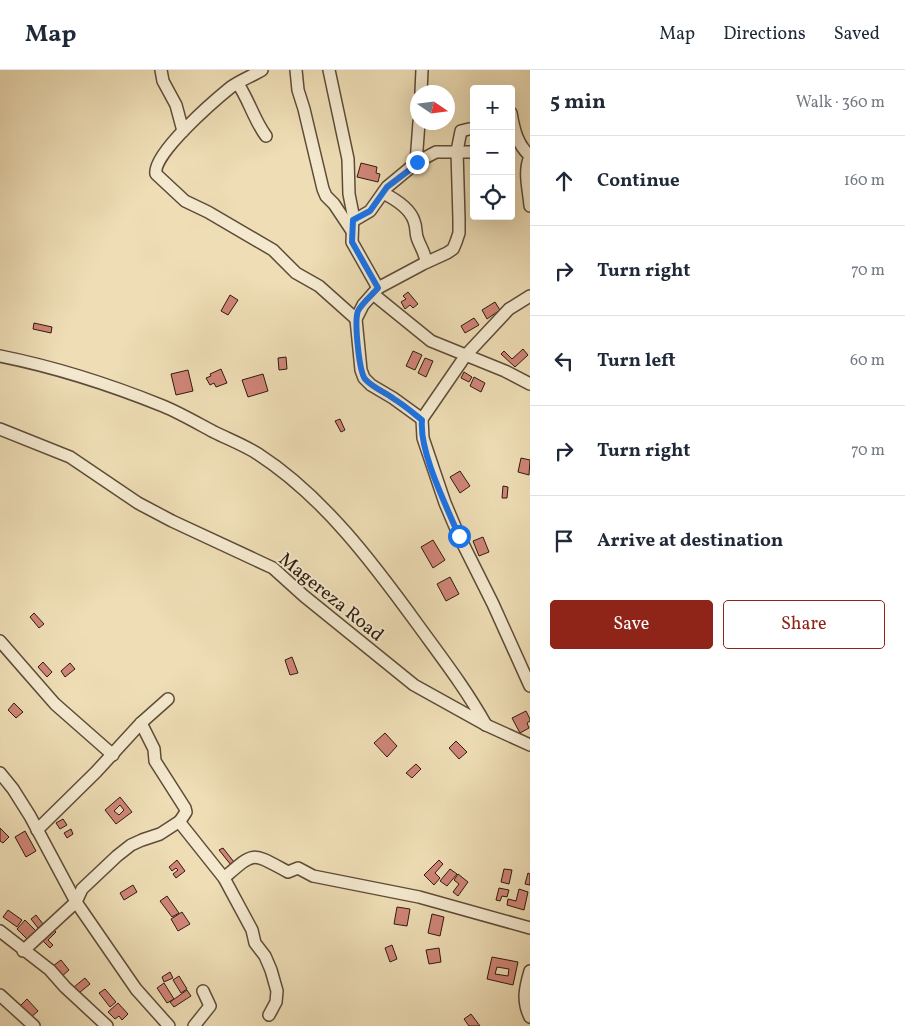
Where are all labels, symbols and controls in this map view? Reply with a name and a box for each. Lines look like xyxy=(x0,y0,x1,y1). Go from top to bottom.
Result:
text: Map xyxy=(25,18,76,52)
text: Map xyxy=(659,22,695,47)
text: Directions xyxy=(723,22,806,47)
text: Saved xyxy=(834,22,880,47)
north arrow xyxy=(410,85,455,130)
map controls xyxy=(470,85,515,220)
button: + xyxy=(470,85,515,130)
text: 5 min xyxy=(550,88,606,117)
text: Walk · 360 m xyxy=(796,92,885,114)
button: − xyxy=(470,130,515,175)
route end xyxy=(406,151,429,174)
icon: ahead xyxy=(550,167,578,195)
text: Continue xyxy=(597,168,680,194)
text: 160 m xyxy=(844,170,885,192)
button: locate xyxy=(470,175,515,220)
icon: right xyxy=(550,257,578,285)
text: Turn right xyxy=(597,258,690,284)
text: 70 m xyxy=(851,260,885,282)
icon: left xyxy=(550,347,578,375)
text: Turn left xyxy=(597,348,676,374)
text: 60 m xyxy=(850,350,885,372)
icon: right xyxy=(550,437,578,465)
text: Turn right xyxy=(597,438,690,464)
text: 70 m xyxy=(851,440,885,462)
route start xyxy=(448,525,471,548)
icon: arrive xyxy=(550,527,578,555)
text: Arrive at destination xyxy=(597,528,783,554)
street label: Magereza Road xyxy=(273,547,389,648)
button: Save xyxy=(550,600,713,649)
button: Share xyxy=(723,600,885,649)

